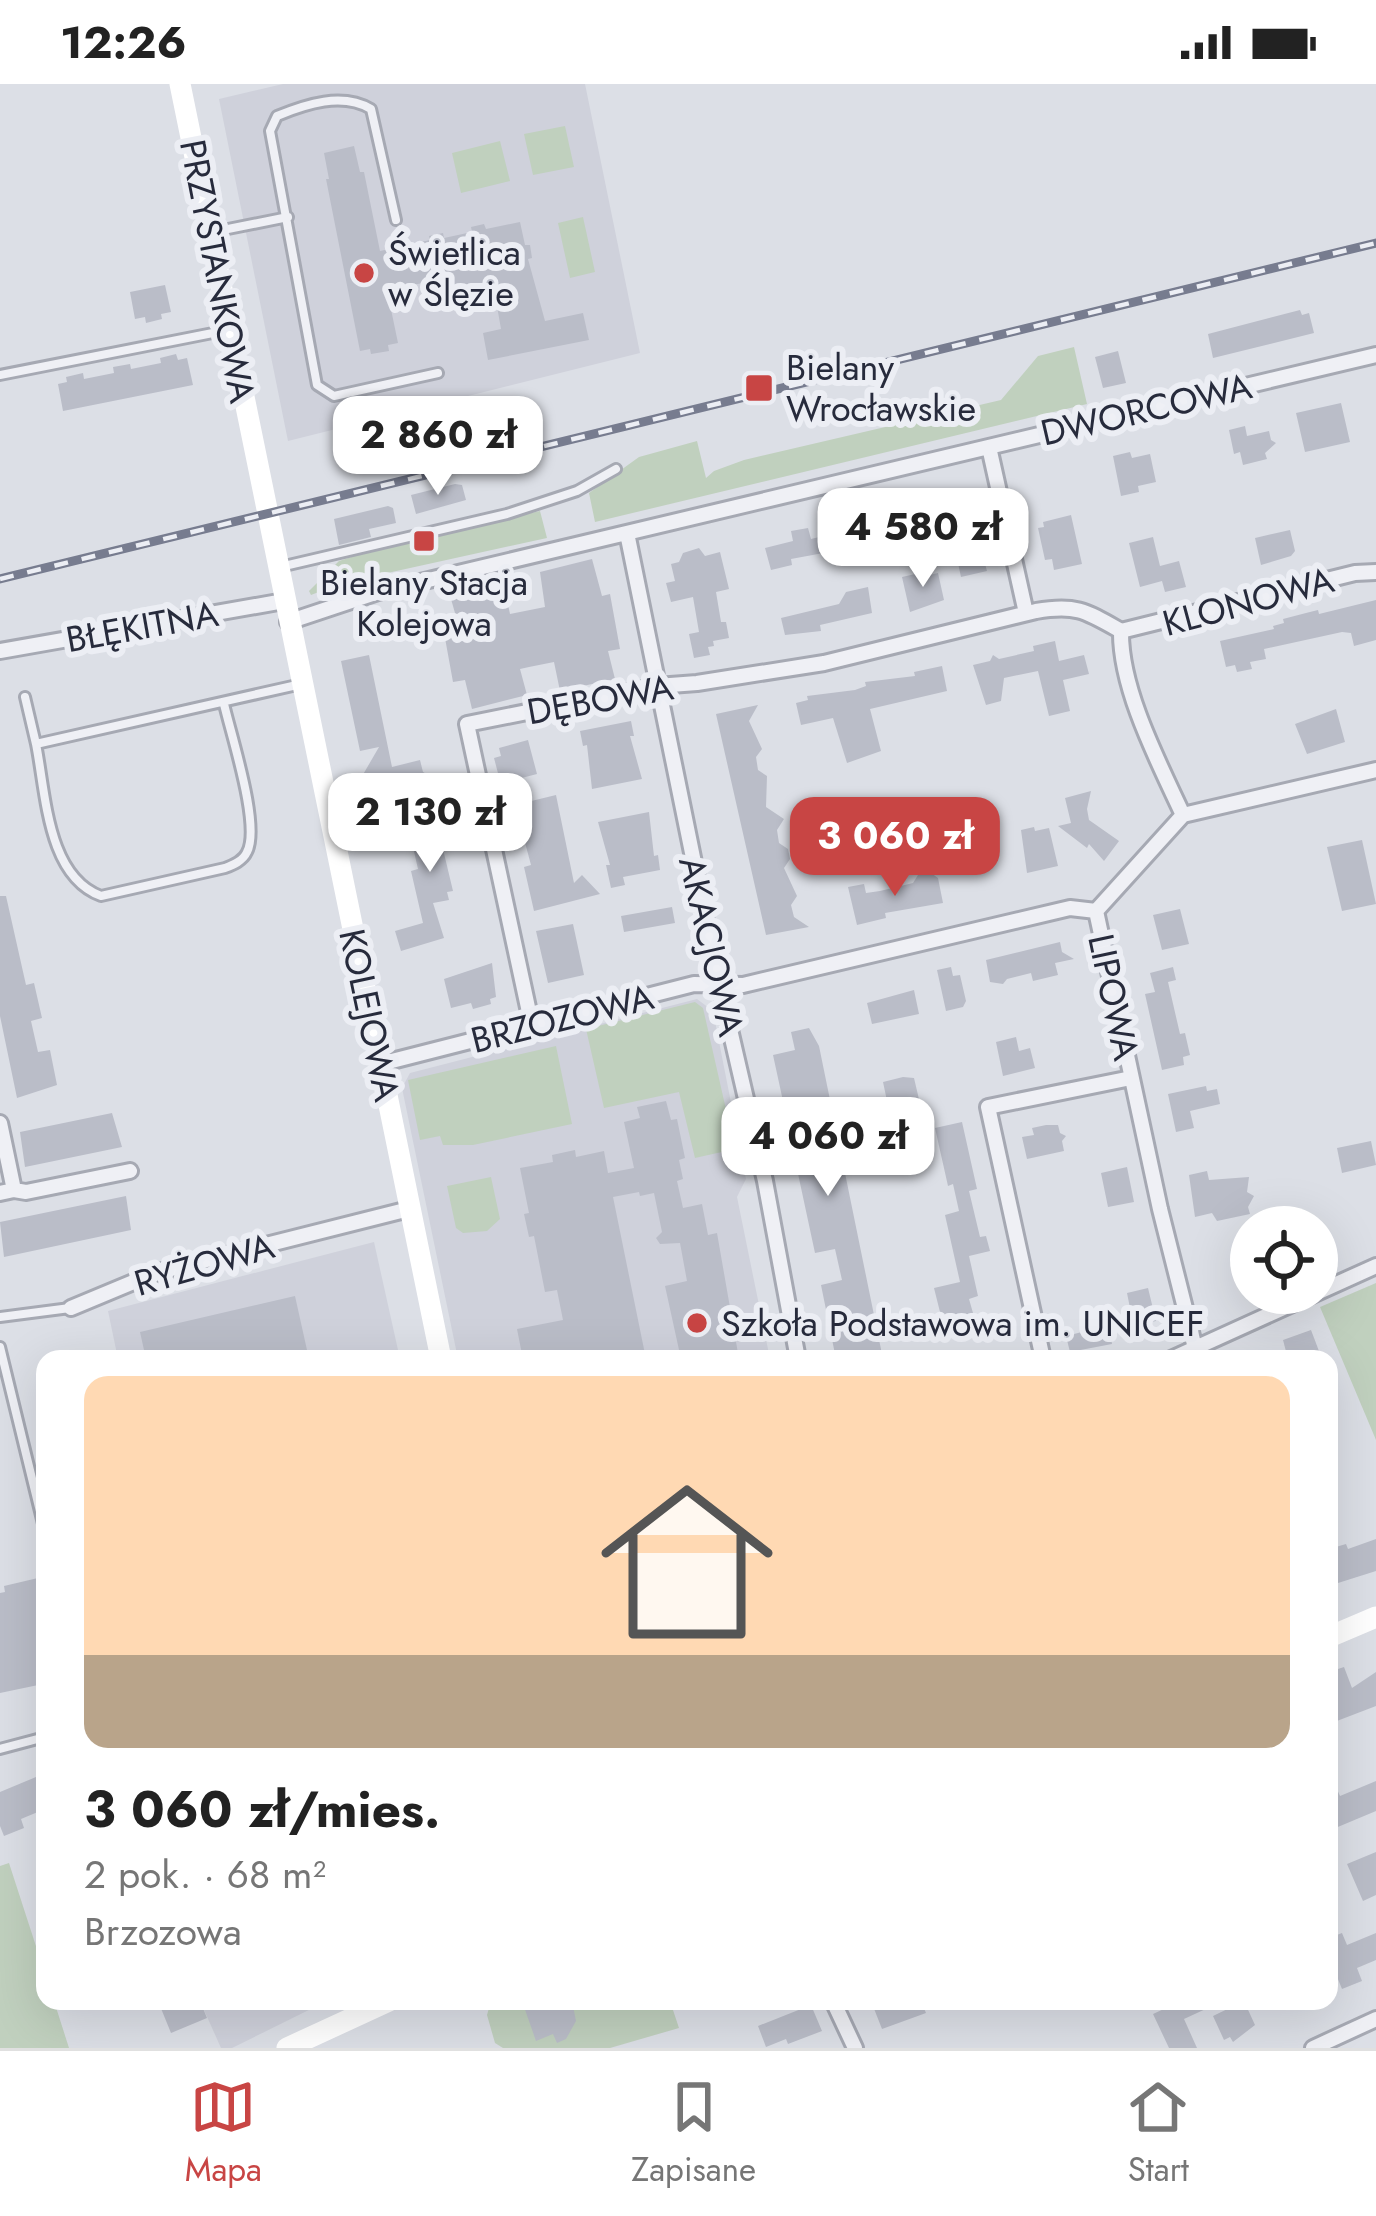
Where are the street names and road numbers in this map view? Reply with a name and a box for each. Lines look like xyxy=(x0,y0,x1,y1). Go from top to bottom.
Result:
street label: PRZYSTANKOWA xyxy=(167,135,269,407)
street label: DWORCOWA xyxy=(1035,359,1257,459)
street label: KLONOWA xyxy=(1157,553,1339,649)
street label: BŁĘKITNA xyxy=(62,587,222,665)
street label: DĘBOWA xyxy=(523,661,677,737)
street label: AKACJOWA xyxy=(666,851,758,1041)
street label: KOLEJOWA xyxy=(326,924,414,1106)
street label: LIPOWA xyxy=(1075,929,1153,1065)
street label: BRZOZOWA xyxy=(465,970,659,1066)
street label: RYŻOWA xyxy=(128,1219,280,1309)

